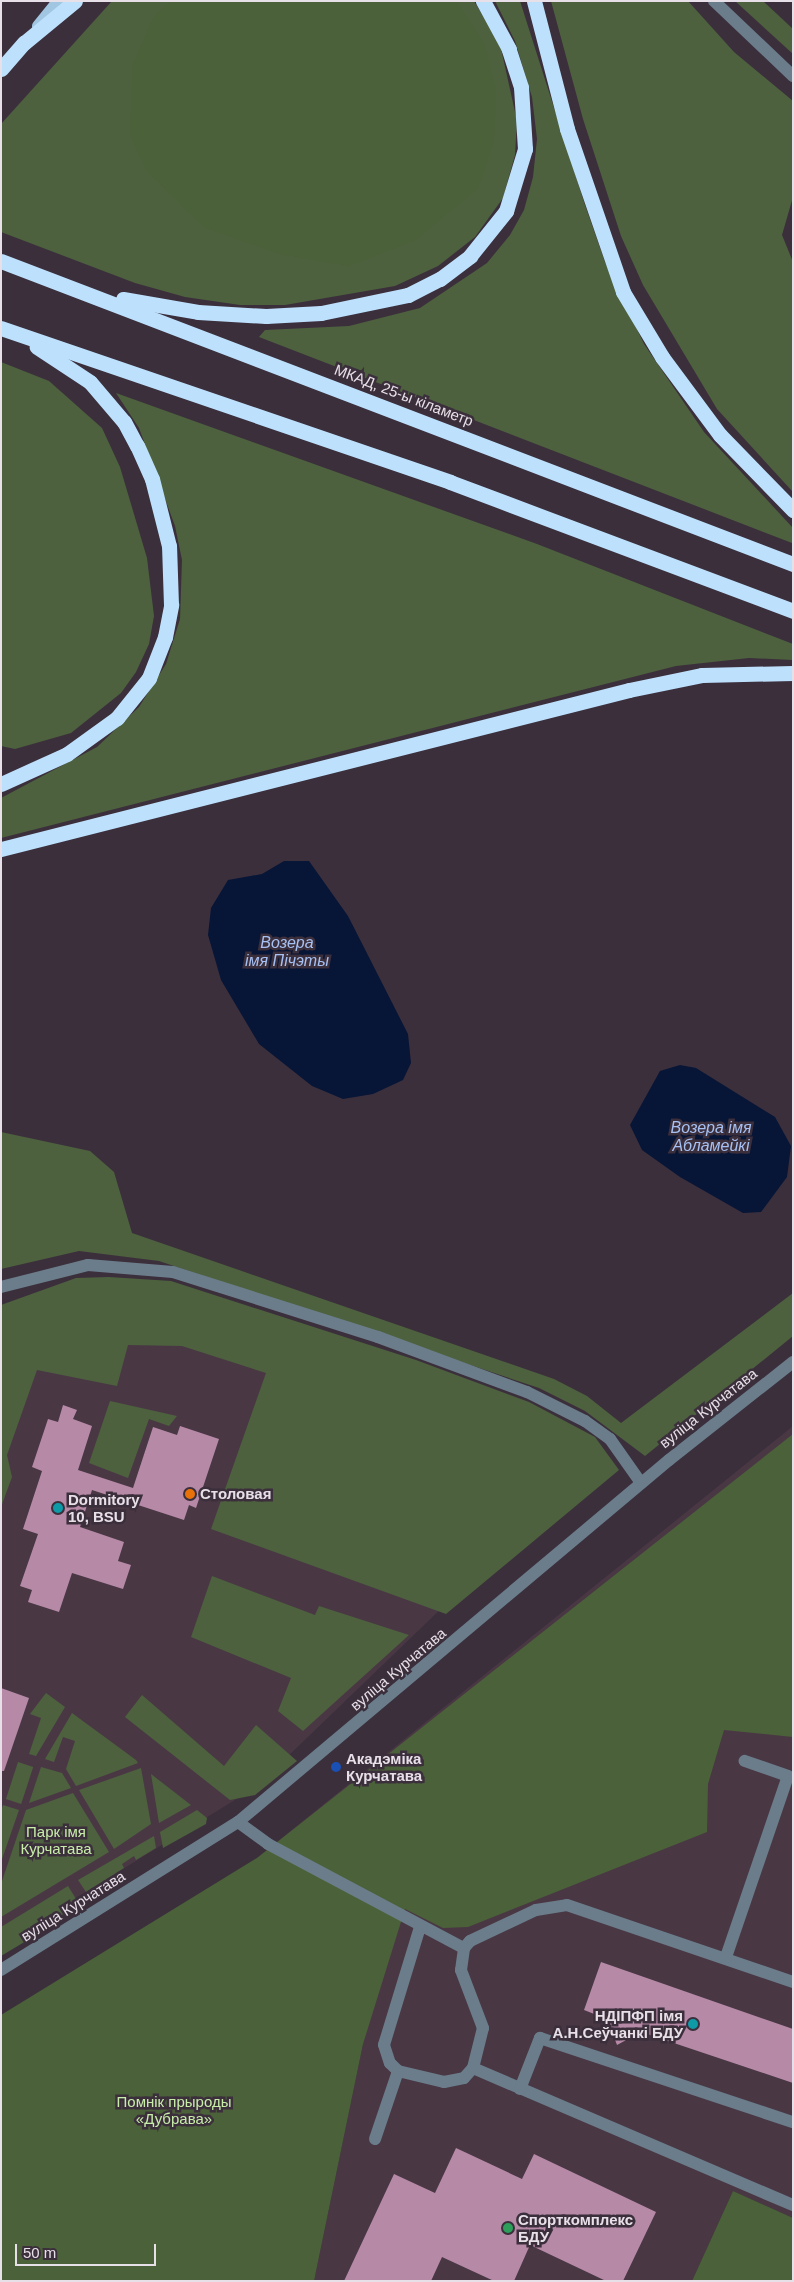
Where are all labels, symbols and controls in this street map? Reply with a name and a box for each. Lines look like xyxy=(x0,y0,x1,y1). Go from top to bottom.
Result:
street label: МКАД, 25-ы кіламетр xyxy=(332,360,476,430)
water label: Возера імя Пічэты xyxy=(245,933,329,971)
water label: Возера імя Абламейкі xyxy=(671,1118,751,1156)
street label: вуліца Курчатава xyxy=(656,1364,760,1452)
place label: Столовая xyxy=(200,1485,271,1503)
marker: Столовая xyxy=(184,1488,196,1500)
place label: Dormitory 10, BSU xyxy=(68,1490,140,1525)
marker: Dormitory 10, BSU xyxy=(52,1502,64,1514)
street label: вуліца Курчатава xyxy=(347,1624,449,1714)
place label: Акадэміка Курчатава xyxy=(346,1749,422,1784)
marker: Акадэміка Курчатава xyxy=(330,1761,342,1773)
park label: Парк імя Курчатава xyxy=(20,1822,92,1857)
street label: вуліца Курчатава xyxy=(18,1867,128,1945)
place label: НДІПФП імя А.Н.Сеўчанкі БДУ xyxy=(553,2006,683,2041)
marker: НДІПФП імя А.Н.Сеўчанкі БДУ xyxy=(687,2018,699,2030)
park label: Помнік прыроды «Дубрава» xyxy=(117,2092,231,2127)
place label: Спорткомплекс БДУ xyxy=(518,2210,633,2245)
marker: Спорткомплекс БДУ xyxy=(502,2222,514,2234)
scale bar xyxy=(18,2234,159,2266)
text: 50 m xyxy=(23,2244,56,2261)

